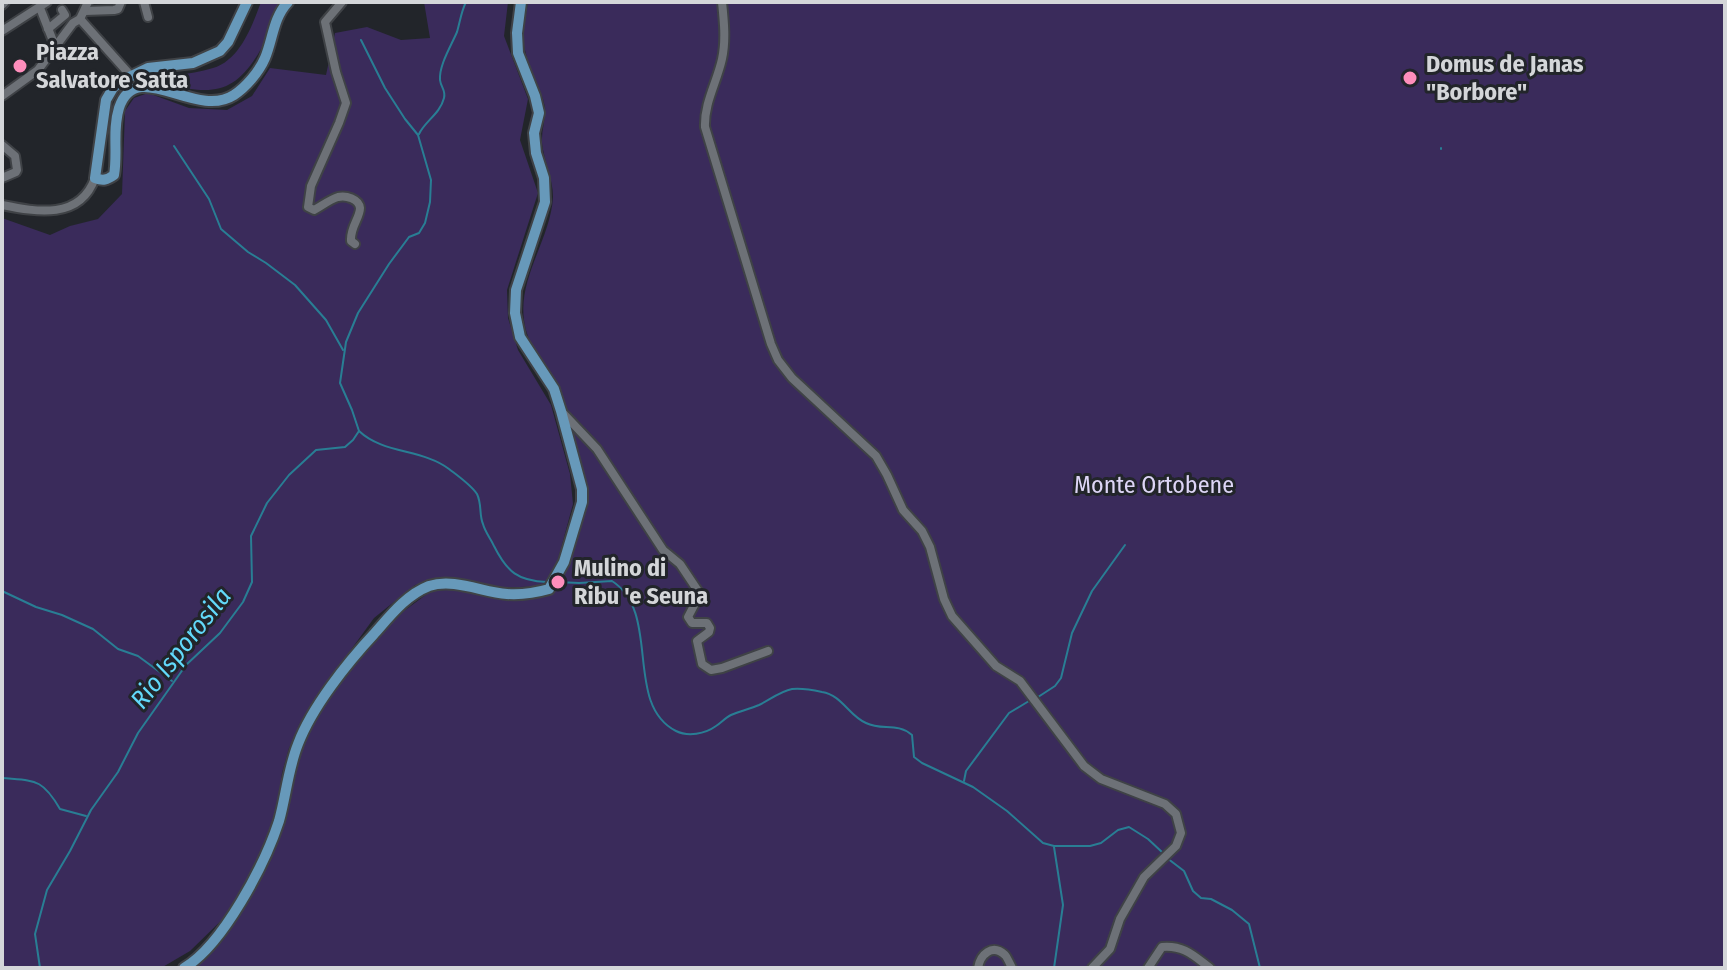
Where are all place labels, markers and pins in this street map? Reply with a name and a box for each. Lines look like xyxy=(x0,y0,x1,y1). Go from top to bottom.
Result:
place label: Piazza Salvatore Satta xyxy=(36,38,188,94)
place label: Domus de Janas "Borbore" xyxy=(1426,50,1584,106)
marker: Piazza Salvatore Satta xyxy=(11,57,29,75)
marker: Domus de Janas "Borbore" xyxy=(1401,69,1419,87)
place label: Mulino di Ribu 'e Seuna xyxy=(574,554,708,610)
marker: Mulino di Ribu 'e Seuna xyxy=(549,573,567,591)

